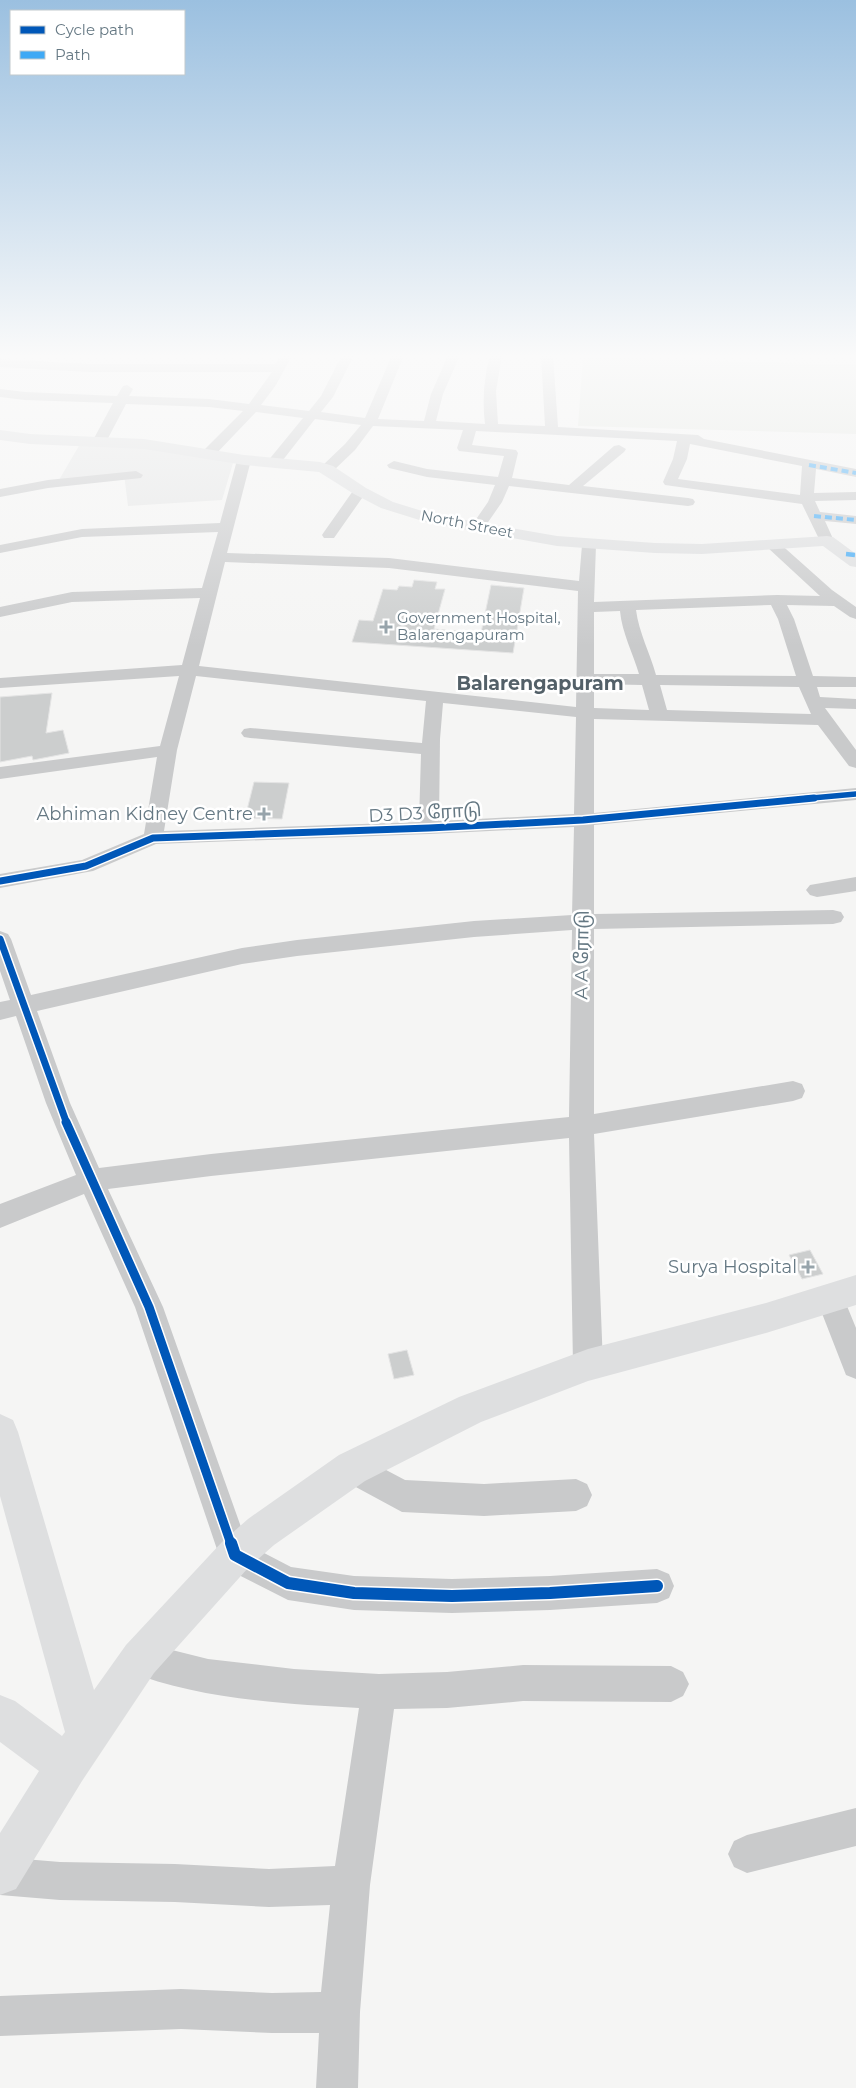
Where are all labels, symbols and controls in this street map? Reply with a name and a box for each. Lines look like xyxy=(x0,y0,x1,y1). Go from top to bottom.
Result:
legend xyxy=(10,10,185,75)
text: Cycle path xyxy=(55,20,134,39)
text: Path xyxy=(55,45,91,64)
street label: North Street xyxy=(419,505,515,542)
place label: Government Hospital, Balarengapuram xyxy=(397,608,561,644)
marker: Government Hospital, Balarengapuram xyxy=(379,620,393,634)
district label: Balarengapuram xyxy=(456,672,624,695)
street label: D3 D3 ரோடு xyxy=(368,799,482,828)
place label: Abhiman Kidney Centre xyxy=(36,803,253,825)
marker: Abhiman Kidney Centre xyxy=(257,807,271,821)
street label: A A ரோடு xyxy=(570,910,595,1000)
place label: Surya Hospital xyxy=(668,1256,797,1278)
marker: Surya Hospital xyxy=(801,1260,815,1274)

